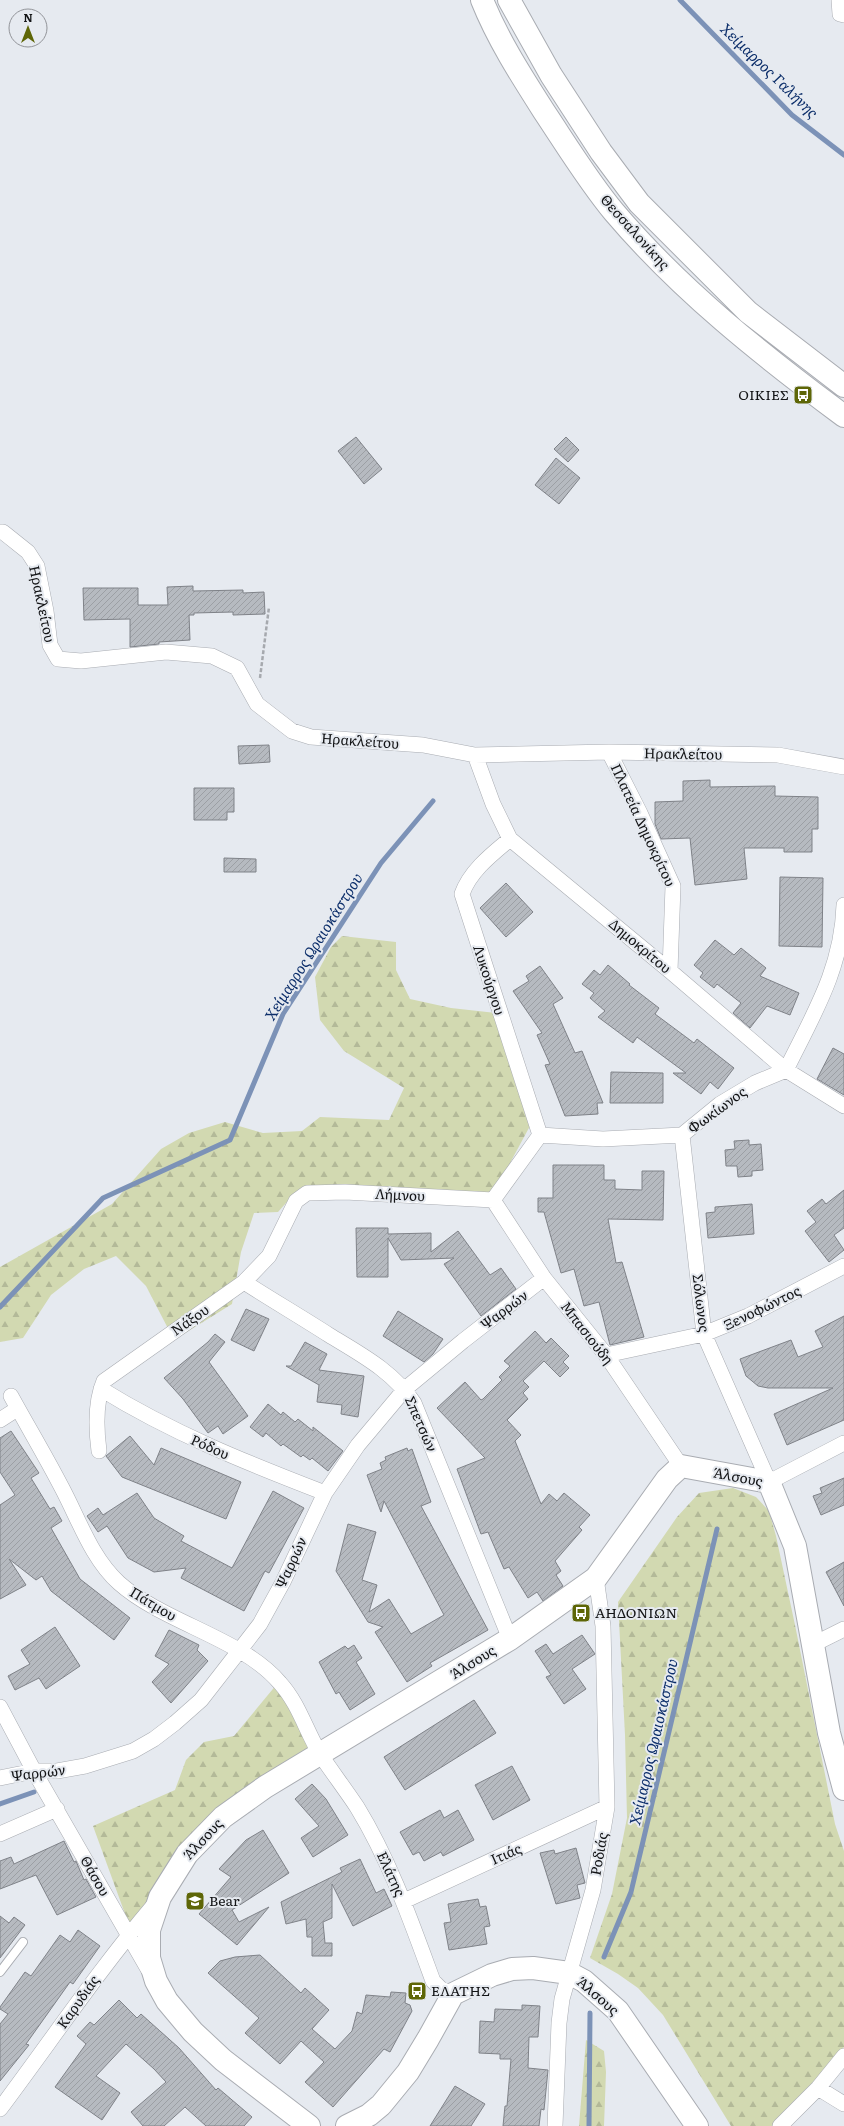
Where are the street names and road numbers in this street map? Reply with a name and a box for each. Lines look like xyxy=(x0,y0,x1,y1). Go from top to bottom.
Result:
street label: Θεσσαλονίκης xyxy=(597,189,675,273)
street label: Ηρακλείτου xyxy=(25,563,61,644)
street label: Ηρακλείτου xyxy=(320,727,400,753)
street label: Ηρακλείτου xyxy=(644,742,722,764)
street label: Πλατεία Δημοκρίτου xyxy=(607,760,681,889)
street label: Δημοκρίτου xyxy=(605,913,676,977)
street label: Λυκούργου xyxy=(469,942,511,1017)
street label: Φωκίωνος xyxy=(683,1081,750,1137)
street label: Λήμνου xyxy=(375,1183,425,1205)
street label: Σόλωνος xyxy=(689,1273,715,1333)
street label: Ξενοφώντος xyxy=(720,1280,804,1334)
street label: Ψαρρών xyxy=(475,1285,531,1334)
street label: Μπασιούδη xyxy=(557,1297,619,1368)
street label: Νάξου xyxy=(166,1299,212,1339)
street label: Σπετσών xyxy=(401,1393,443,1455)
street label: Ρόδου xyxy=(188,1429,233,1463)
street label: Άλσους xyxy=(712,1461,765,1491)
street label: Ψαρρών xyxy=(269,1533,311,1592)
street label: Πάτμου xyxy=(126,1581,181,1625)
street label: Άλσους xyxy=(446,1639,499,1683)
street label: Ψαρρών xyxy=(9,1759,66,1785)
street label: Άλσους xyxy=(178,1813,227,1863)
street label: Ροδιάς xyxy=(584,1831,612,1877)
street label: Ιτιάς xyxy=(487,1837,524,1869)
street label: Ελάτης xyxy=(373,1848,411,1899)
street label: Θάσου xyxy=(76,1852,115,1899)
street label: Καρυδιάς xyxy=(51,1970,103,2032)
street label: Άλσους xyxy=(573,1971,624,2019)

